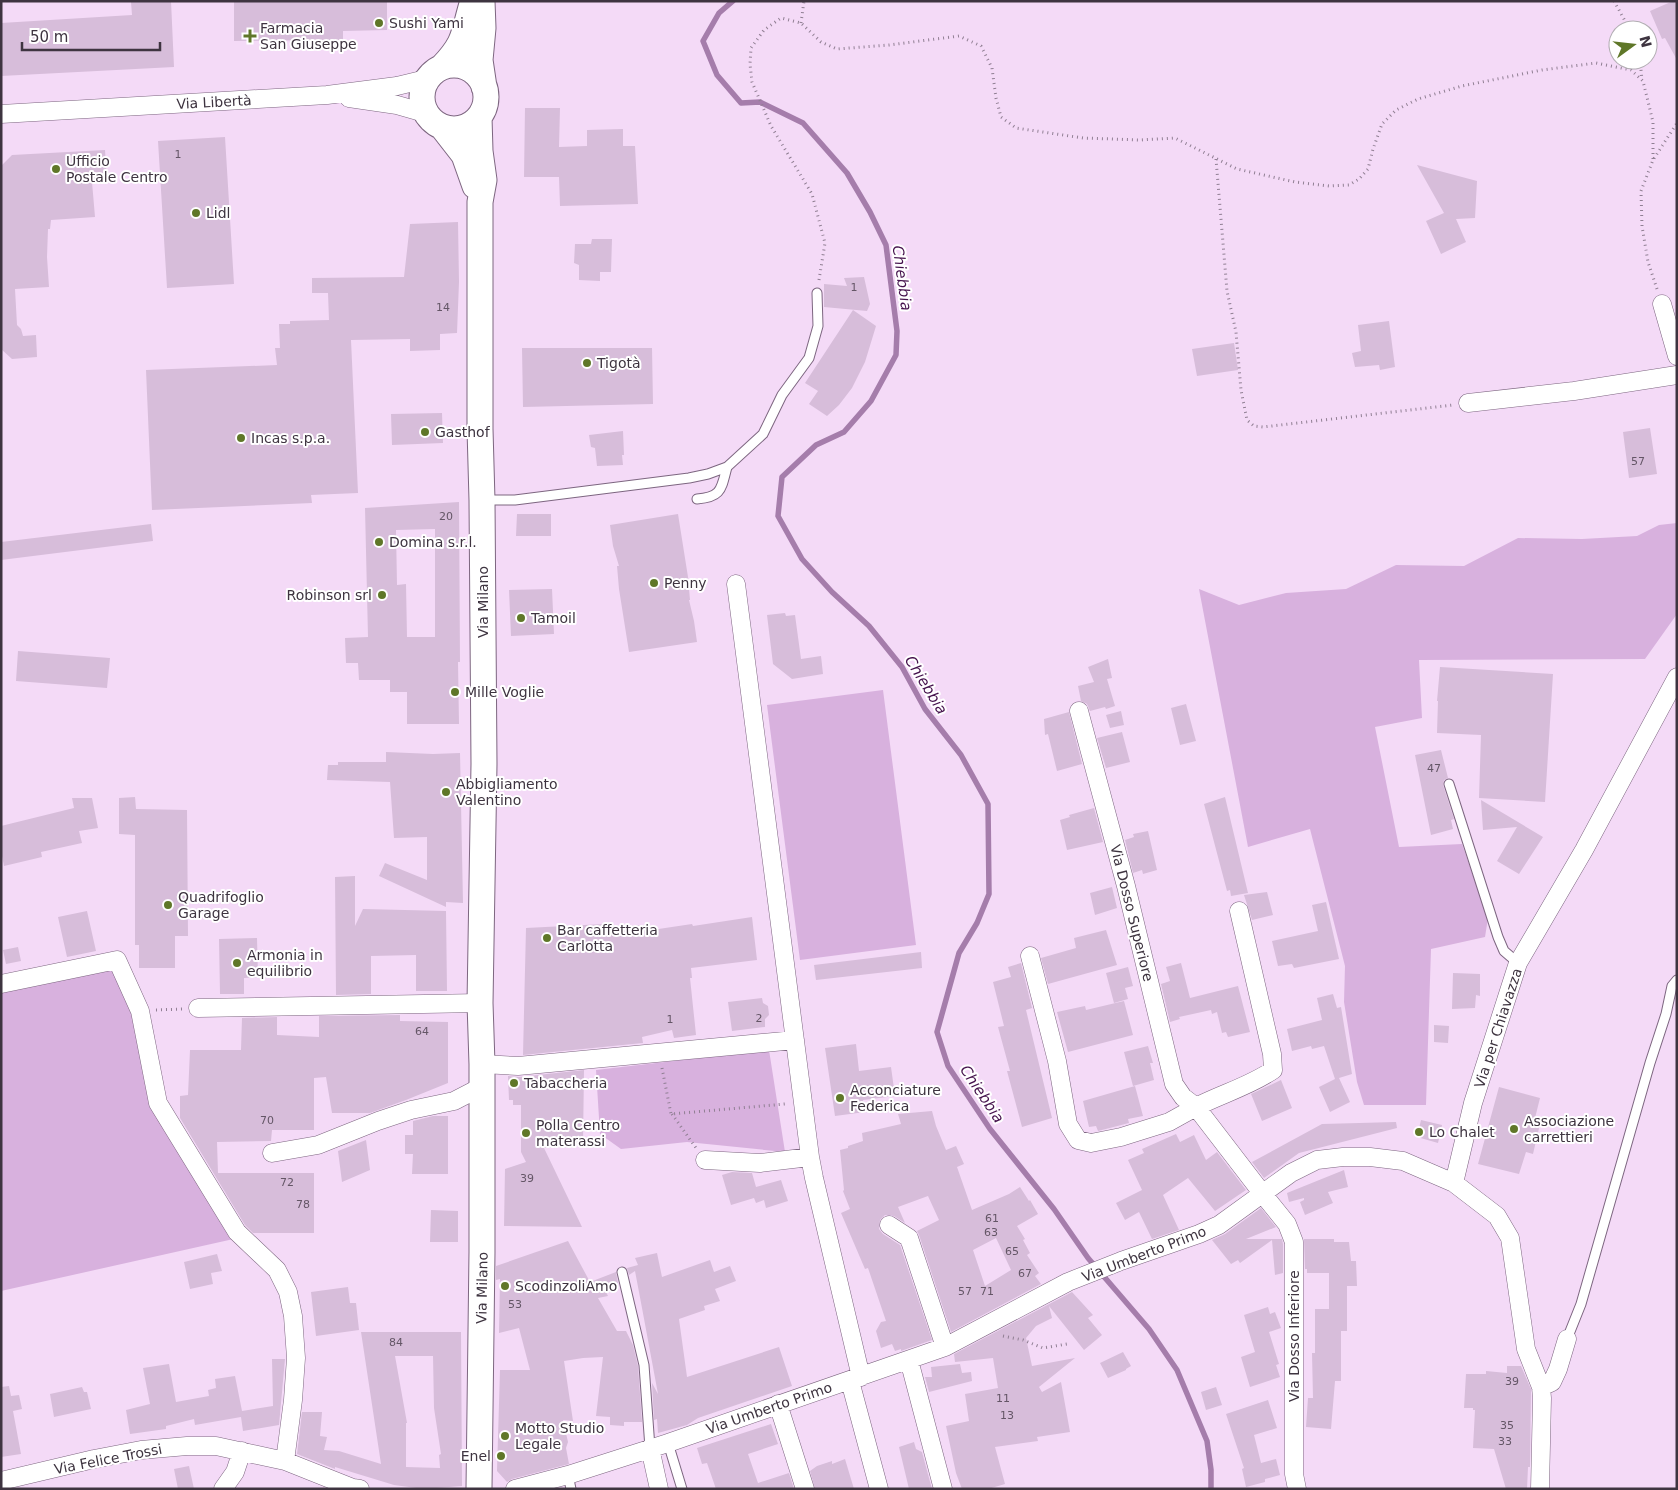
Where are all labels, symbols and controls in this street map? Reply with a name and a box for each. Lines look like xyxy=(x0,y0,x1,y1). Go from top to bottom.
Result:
place label: Sushi Yami xyxy=(389,15,464,31)
marker: Sushi Yami xyxy=(373,17,385,29)
scale bar xyxy=(22,20,160,52)
place label: Farmacia San Giuseppe xyxy=(260,20,357,52)
north arrow xyxy=(1608,20,1658,70)
text: 50 m xyxy=(30,28,68,46)
marker: Farmacia San Giuseppe xyxy=(244,30,256,42)
text: N xyxy=(1636,34,1655,49)
street label: Via Libertà xyxy=(176,92,252,112)
house number: 1 xyxy=(175,148,182,161)
place label: Ufficio Postale Centro xyxy=(66,153,168,185)
marker: Ufficio Postale Centro xyxy=(50,163,62,175)
place label: Lidl xyxy=(206,205,230,221)
marker: Lidl xyxy=(190,207,202,219)
water label: Chiebbia xyxy=(889,244,915,312)
house number: 1 xyxy=(851,281,858,294)
house number: 14 xyxy=(436,301,450,314)
place label: Tigotà xyxy=(596,355,641,371)
marker: Tigotà xyxy=(581,357,593,369)
place label: Gasthof xyxy=(435,424,491,440)
marker: Gasthof xyxy=(419,426,431,438)
place label: Incas s.p.a. xyxy=(251,430,330,446)
marker: Incas s.p.a. xyxy=(235,432,247,444)
house number: 57 xyxy=(1631,455,1645,468)
house number: 20 xyxy=(439,510,453,523)
place label: Domina s.r.l. xyxy=(389,534,477,550)
marker: Domina s.r.l. xyxy=(373,536,385,548)
street label: Via Milano xyxy=(475,566,491,638)
place label: Penny xyxy=(664,575,707,591)
marker: Penny xyxy=(648,577,660,589)
place label: Robinson srl xyxy=(287,587,372,603)
marker: Robinson srl xyxy=(376,589,388,601)
place label: Tamoil xyxy=(530,610,576,626)
marker: Tamoil xyxy=(515,612,527,624)
water label: Chiebbia xyxy=(901,652,951,718)
place label: Mille Voglie xyxy=(465,684,544,700)
marker: Mille Voglie xyxy=(449,686,461,698)
house number: 47 xyxy=(1427,762,1441,775)
place label: Abbigliamento Valentino xyxy=(456,776,558,808)
marker: Abbigliamento Valentino xyxy=(440,786,452,798)
street label: Via Dosso Superiore xyxy=(1107,843,1157,983)
place label: Quadrifoglio Garage xyxy=(178,889,264,921)
marker: Quadrifoglio Garage xyxy=(162,899,174,911)
place label: Bar caffetteria Carlotta xyxy=(557,922,658,954)
marker: Bar caffetteria Carlotta xyxy=(541,932,553,944)
place label: Armonia in equilibrio xyxy=(247,947,323,979)
marker: Armonia in equilibrio xyxy=(231,957,243,969)
street label: Via per Chiavazza xyxy=(1471,966,1525,1090)
house number: 2 xyxy=(756,1012,763,1025)
house number: 1 xyxy=(667,1013,674,1026)
house number: 64 xyxy=(415,1025,429,1038)
water label: Chiebbia xyxy=(956,1062,1008,1126)
place label: Tabaccheria xyxy=(523,1075,607,1091)
marker: Tabaccheria xyxy=(508,1077,520,1089)
place label: Acconciature Federica xyxy=(850,1082,941,1114)
marker: Acconciature Federica xyxy=(834,1092,846,1104)
place label: Associazione carrettieri xyxy=(1524,1113,1614,1145)
house number: 70 xyxy=(260,1114,274,1127)
place label: Polla Centro materassi xyxy=(536,1117,620,1149)
marker: Associazione carrettieri xyxy=(1508,1123,1520,1135)
place label: Lo Chalet xyxy=(1429,1124,1495,1140)
marker: Lo Chalet xyxy=(1413,1126,1425,1138)
marker: Polla Centro materassi xyxy=(520,1127,532,1139)
house number: 39 xyxy=(520,1172,534,1185)
house number: 72 xyxy=(280,1176,294,1189)
house number: 78 xyxy=(296,1198,310,1211)
house number: 61 xyxy=(985,1212,999,1225)
street label: Via Umberto Primo xyxy=(1080,1223,1208,1285)
house number: 63 xyxy=(984,1226,998,1239)
house number: 65 xyxy=(1005,1245,1019,1258)
street label: Via Milano xyxy=(473,1252,491,1324)
house number: 67 xyxy=(1018,1267,1032,1280)
street label: Via Dosso Inferiore xyxy=(1286,1270,1302,1402)
place label: ScodinzoliAmo xyxy=(515,1278,617,1294)
marker: ScodinzoliAmo xyxy=(499,1280,511,1292)
house number: 57 xyxy=(958,1285,972,1298)
house number: 71 xyxy=(980,1285,994,1298)
house number: 53 xyxy=(508,1298,522,1311)
house number: 84 xyxy=(389,1336,403,1349)
house number: 39 xyxy=(1505,1375,1519,1388)
street label: Via Umberto Primo xyxy=(704,1379,834,1437)
house number: 11 xyxy=(996,1392,1010,1405)
house number: 13 xyxy=(1000,1409,1014,1422)
house number: 35 xyxy=(1500,1419,1514,1432)
place label: Motto Studio Legale xyxy=(515,1420,604,1452)
marker: Motto Studio Legale xyxy=(499,1430,511,1442)
house number: 33 xyxy=(1498,1435,1512,1448)
street label: Via Felice Trossi xyxy=(53,1441,163,1477)
place label: Enel xyxy=(461,1448,491,1464)
marker: Enel xyxy=(495,1450,507,1462)

